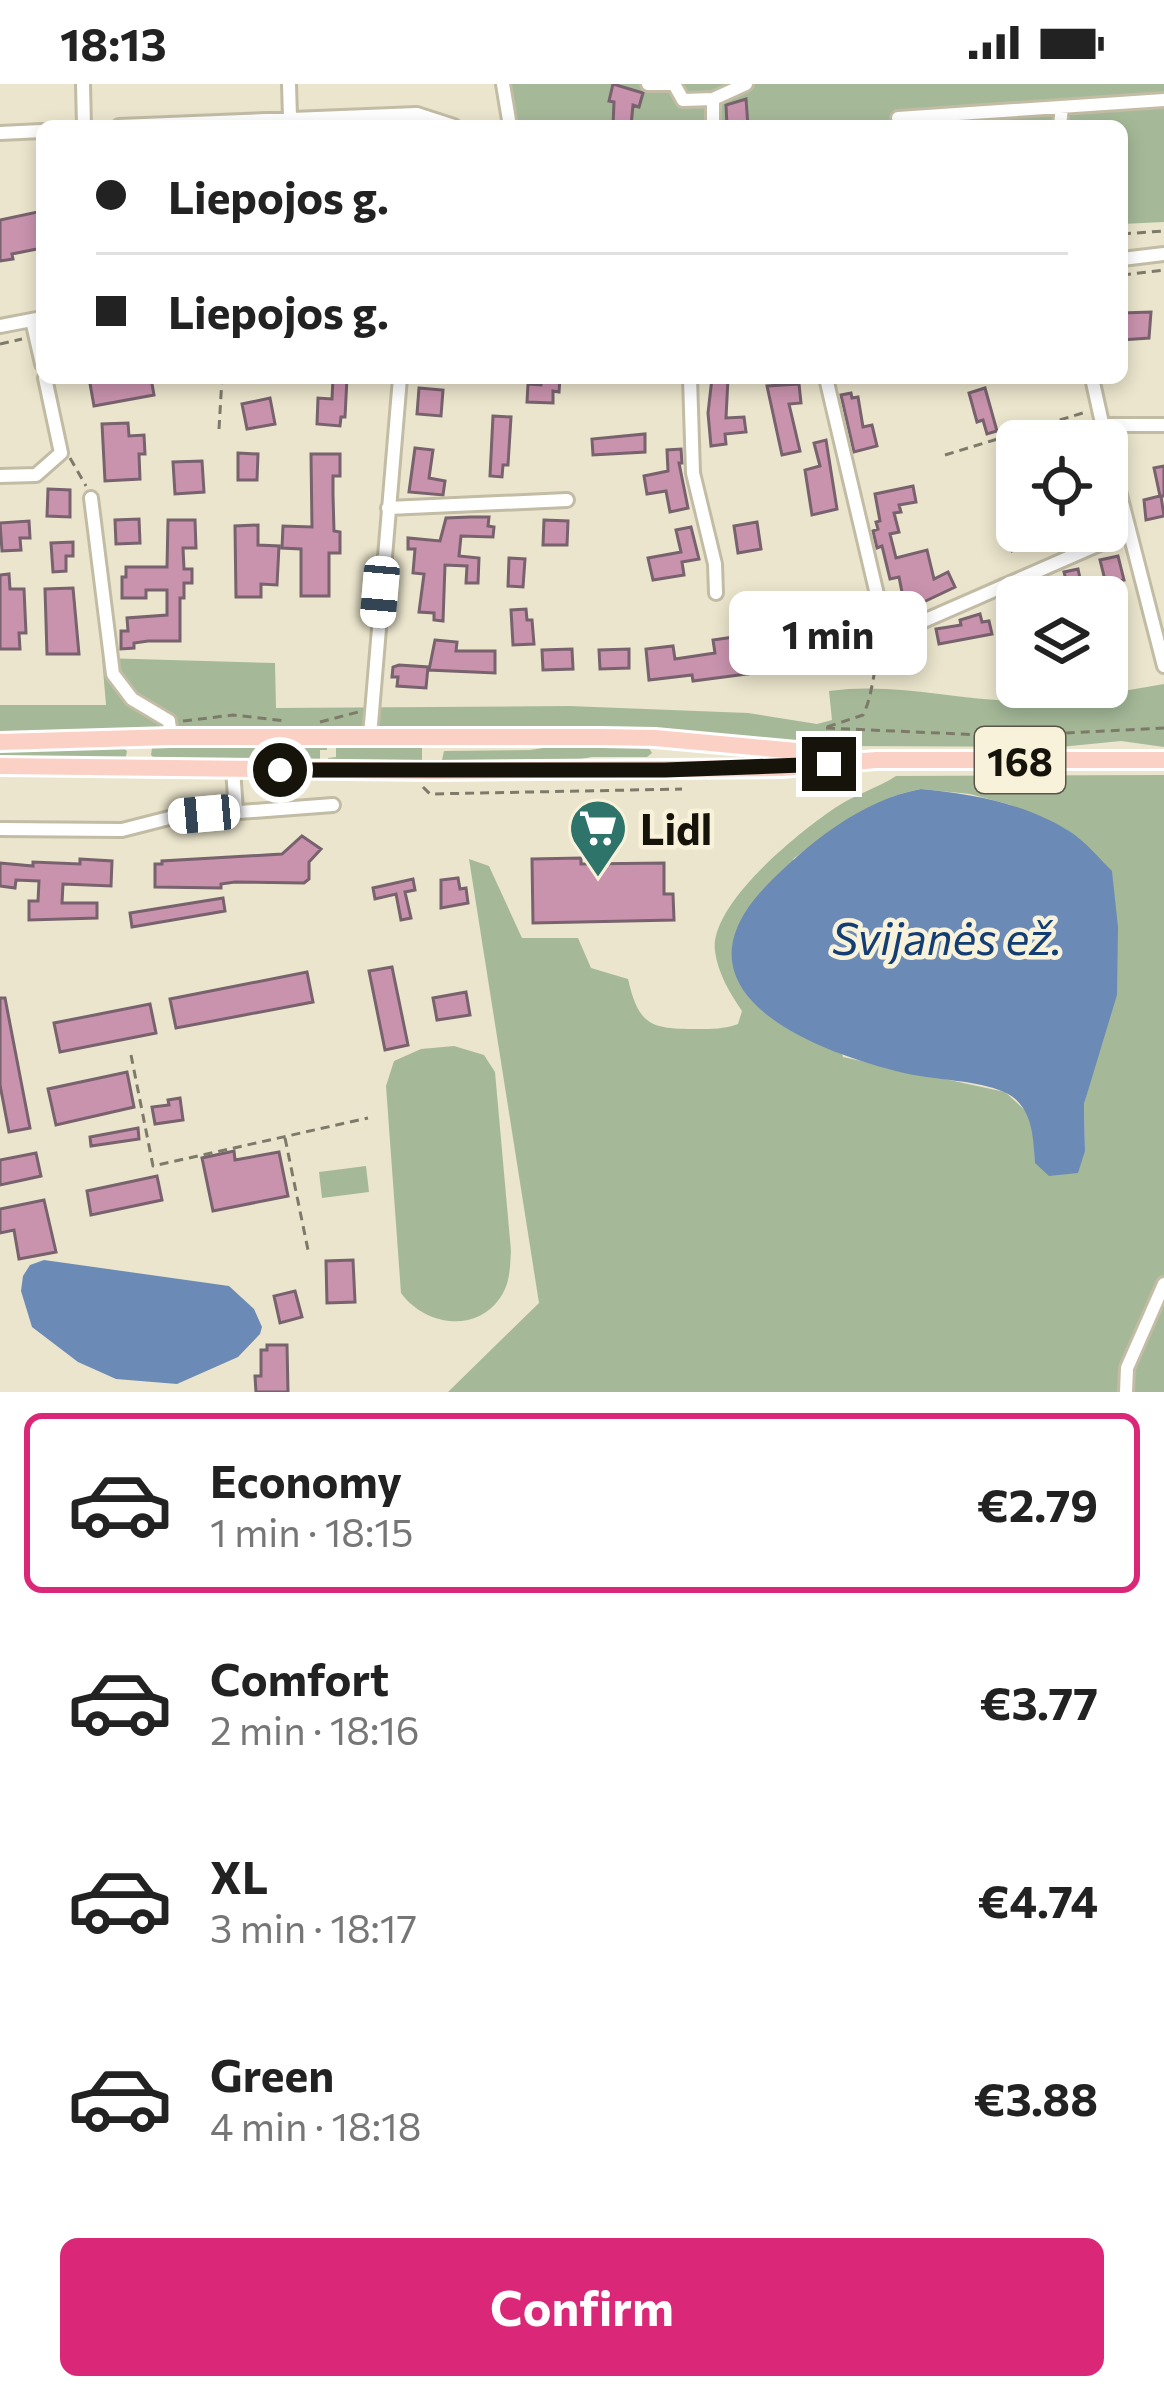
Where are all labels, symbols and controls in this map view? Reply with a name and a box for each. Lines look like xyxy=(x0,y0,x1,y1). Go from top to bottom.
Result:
text: 18:13 xyxy=(60,15,167,70)
text: Liepojos g. xyxy=(168,168,389,223)
text: Liepojos g. xyxy=(168,283,389,338)
map controls xyxy=(996,420,1128,708)
button: locate xyxy=(996,420,1128,552)
car xyxy=(359,555,401,629)
button: layers xyxy=(996,576,1128,708)
callout: 1 min xyxy=(730,590,928,674)
text: 1 min xyxy=(782,609,874,657)
road number: 168 xyxy=(975,727,1065,793)
route end xyxy=(802,737,856,791)
route start xyxy=(253,743,307,797)
car xyxy=(167,793,241,835)
supermarket icon: Lidl xyxy=(567,797,629,879)
place label: Lidl xyxy=(640,802,712,854)
water label: Svijanės ež. xyxy=(832,909,1062,964)
icon: car xyxy=(66,1449,174,1557)
text: Economy xyxy=(210,1452,402,1507)
text: €2.79 xyxy=(977,1476,1098,1531)
text: 1 min · 18:15 xyxy=(210,1507,413,1555)
icon: car xyxy=(66,1647,174,1755)
text: Comfort xyxy=(210,1650,389,1705)
text: €3.77 xyxy=(980,1674,1098,1729)
text: 2 min · 18:16 xyxy=(210,1705,420,1753)
icon: car xyxy=(66,1845,174,1953)
text: XL xyxy=(210,1848,268,1903)
text: €4.74 xyxy=(978,1872,1098,1927)
text: 3 min · 18:17 xyxy=(210,1903,417,1951)
icon: car xyxy=(66,2043,174,2151)
text: Green xyxy=(210,2046,334,2101)
text: €3.88 xyxy=(974,2070,1098,2125)
text: 4 min · 18:18 xyxy=(210,2101,421,2149)
button: Confirm xyxy=(60,2238,1104,2376)

